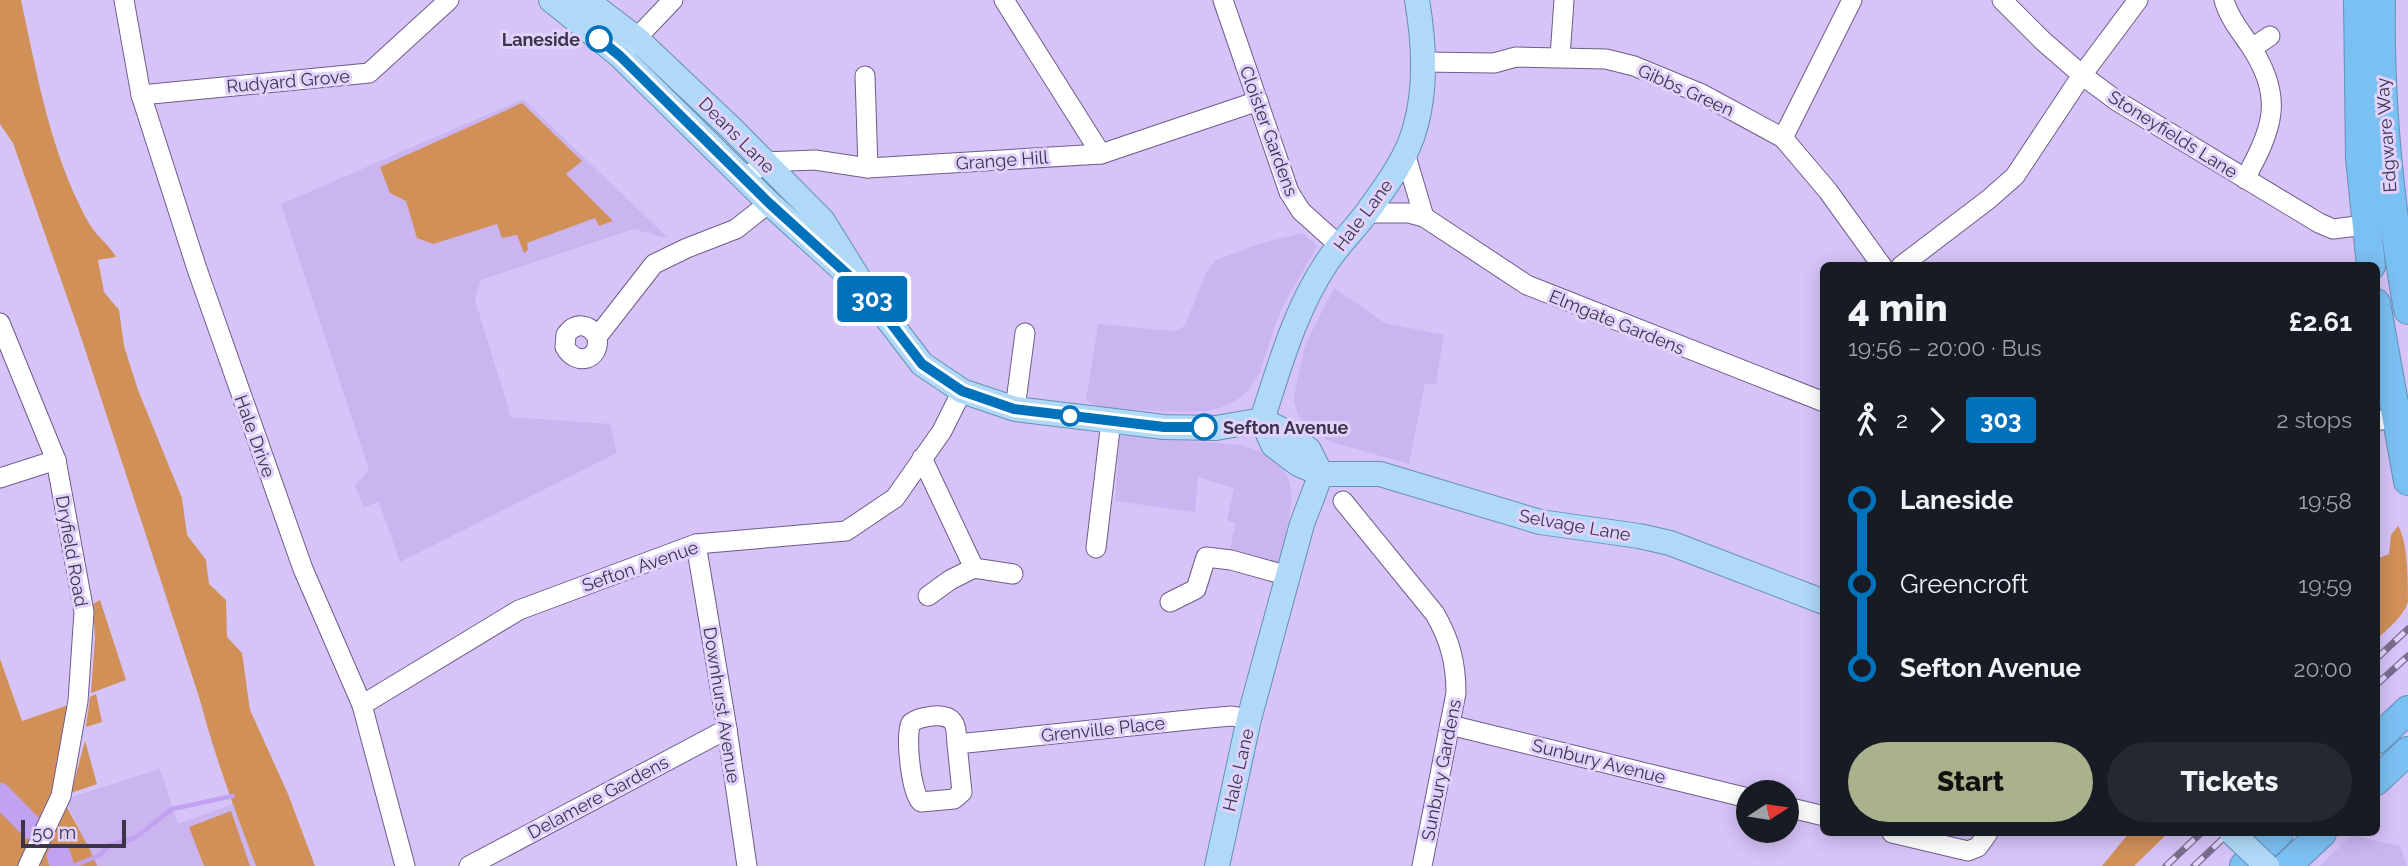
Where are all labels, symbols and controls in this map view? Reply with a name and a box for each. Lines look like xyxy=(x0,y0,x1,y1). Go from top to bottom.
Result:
marker: Laneside xyxy=(586,26,612,52)
place label: Laneside xyxy=(502,29,580,50)
street label: Gibbs Green xyxy=(1635,59,1737,121)
street label: Cloister Gardens xyxy=(1236,63,1302,199)
street label: Rudyard Grove xyxy=(225,65,351,97)
street label: Edgware Way xyxy=(2371,77,2400,193)
street label: Stoneyfields Lane xyxy=(2105,86,2242,182)
street label: Deans Lane xyxy=(695,93,780,178)
street label: Grange Hill xyxy=(955,146,1049,174)
street label: Hale Lane xyxy=(1329,175,1397,255)
line badge: 303 xyxy=(832,276,912,322)
text: 303 xyxy=(851,284,893,313)
street label: Elmgate Gardens xyxy=(1546,285,1688,359)
text: 4 min xyxy=(1848,285,1948,330)
text: £2.61 xyxy=(2289,307,2352,337)
text: 19:56 – 20:00 · Bus xyxy=(1848,334,2042,361)
street label: Hale Drive xyxy=(230,392,280,480)
icon: walk xyxy=(1848,401,1886,439)
icon: forward xyxy=(1918,401,1956,439)
text: 303 xyxy=(1980,405,2022,434)
unlabelled marker xyxy=(1060,406,1080,426)
text: 2 xyxy=(1896,406,1908,433)
text: 2 stops xyxy=(2277,406,2352,433)
marker: Sefton Avenue xyxy=(1191,414,1217,440)
place label: Sefton Avenue xyxy=(1223,417,1349,438)
text: Laneside xyxy=(1900,485,2013,515)
text: 19:58 xyxy=(2298,487,2352,514)
street label: Dryfield Road xyxy=(52,494,92,608)
street label: Selvage Lane xyxy=(1518,505,1633,545)
street label: Sefton Avenue xyxy=(579,536,701,596)
text: Greencroft xyxy=(1900,569,2029,599)
text: 19:59 xyxy=(2298,571,2352,598)
street label: Downhurst Avenue xyxy=(699,625,745,785)
text: Sefton Avenue xyxy=(1900,653,2081,683)
text: 20:00 xyxy=(2293,655,2352,682)
street label: Sunbury Gardens xyxy=(1417,697,1465,843)
street label: Grenville Place xyxy=(1040,712,1166,746)
street label: Hale Lane xyxy=(1218,726,1258,813)
street label: Sunbury Avenue xyxy=(1530,734,1668,788)
button: Start xyxy=(1848,742,2093,822)
button: Tickets xyxy=(2107,742,2352,822)
street label: Delamere Gardens xyxy=(524,751,672,843)
north arrow xyxy=(1736,780,1799,844)
map controls xyxy=(1736,780,1799,843)
scale bar xyxy=(21,817,126,849)
text: 50 m xyxy=(32,821,76,843)

